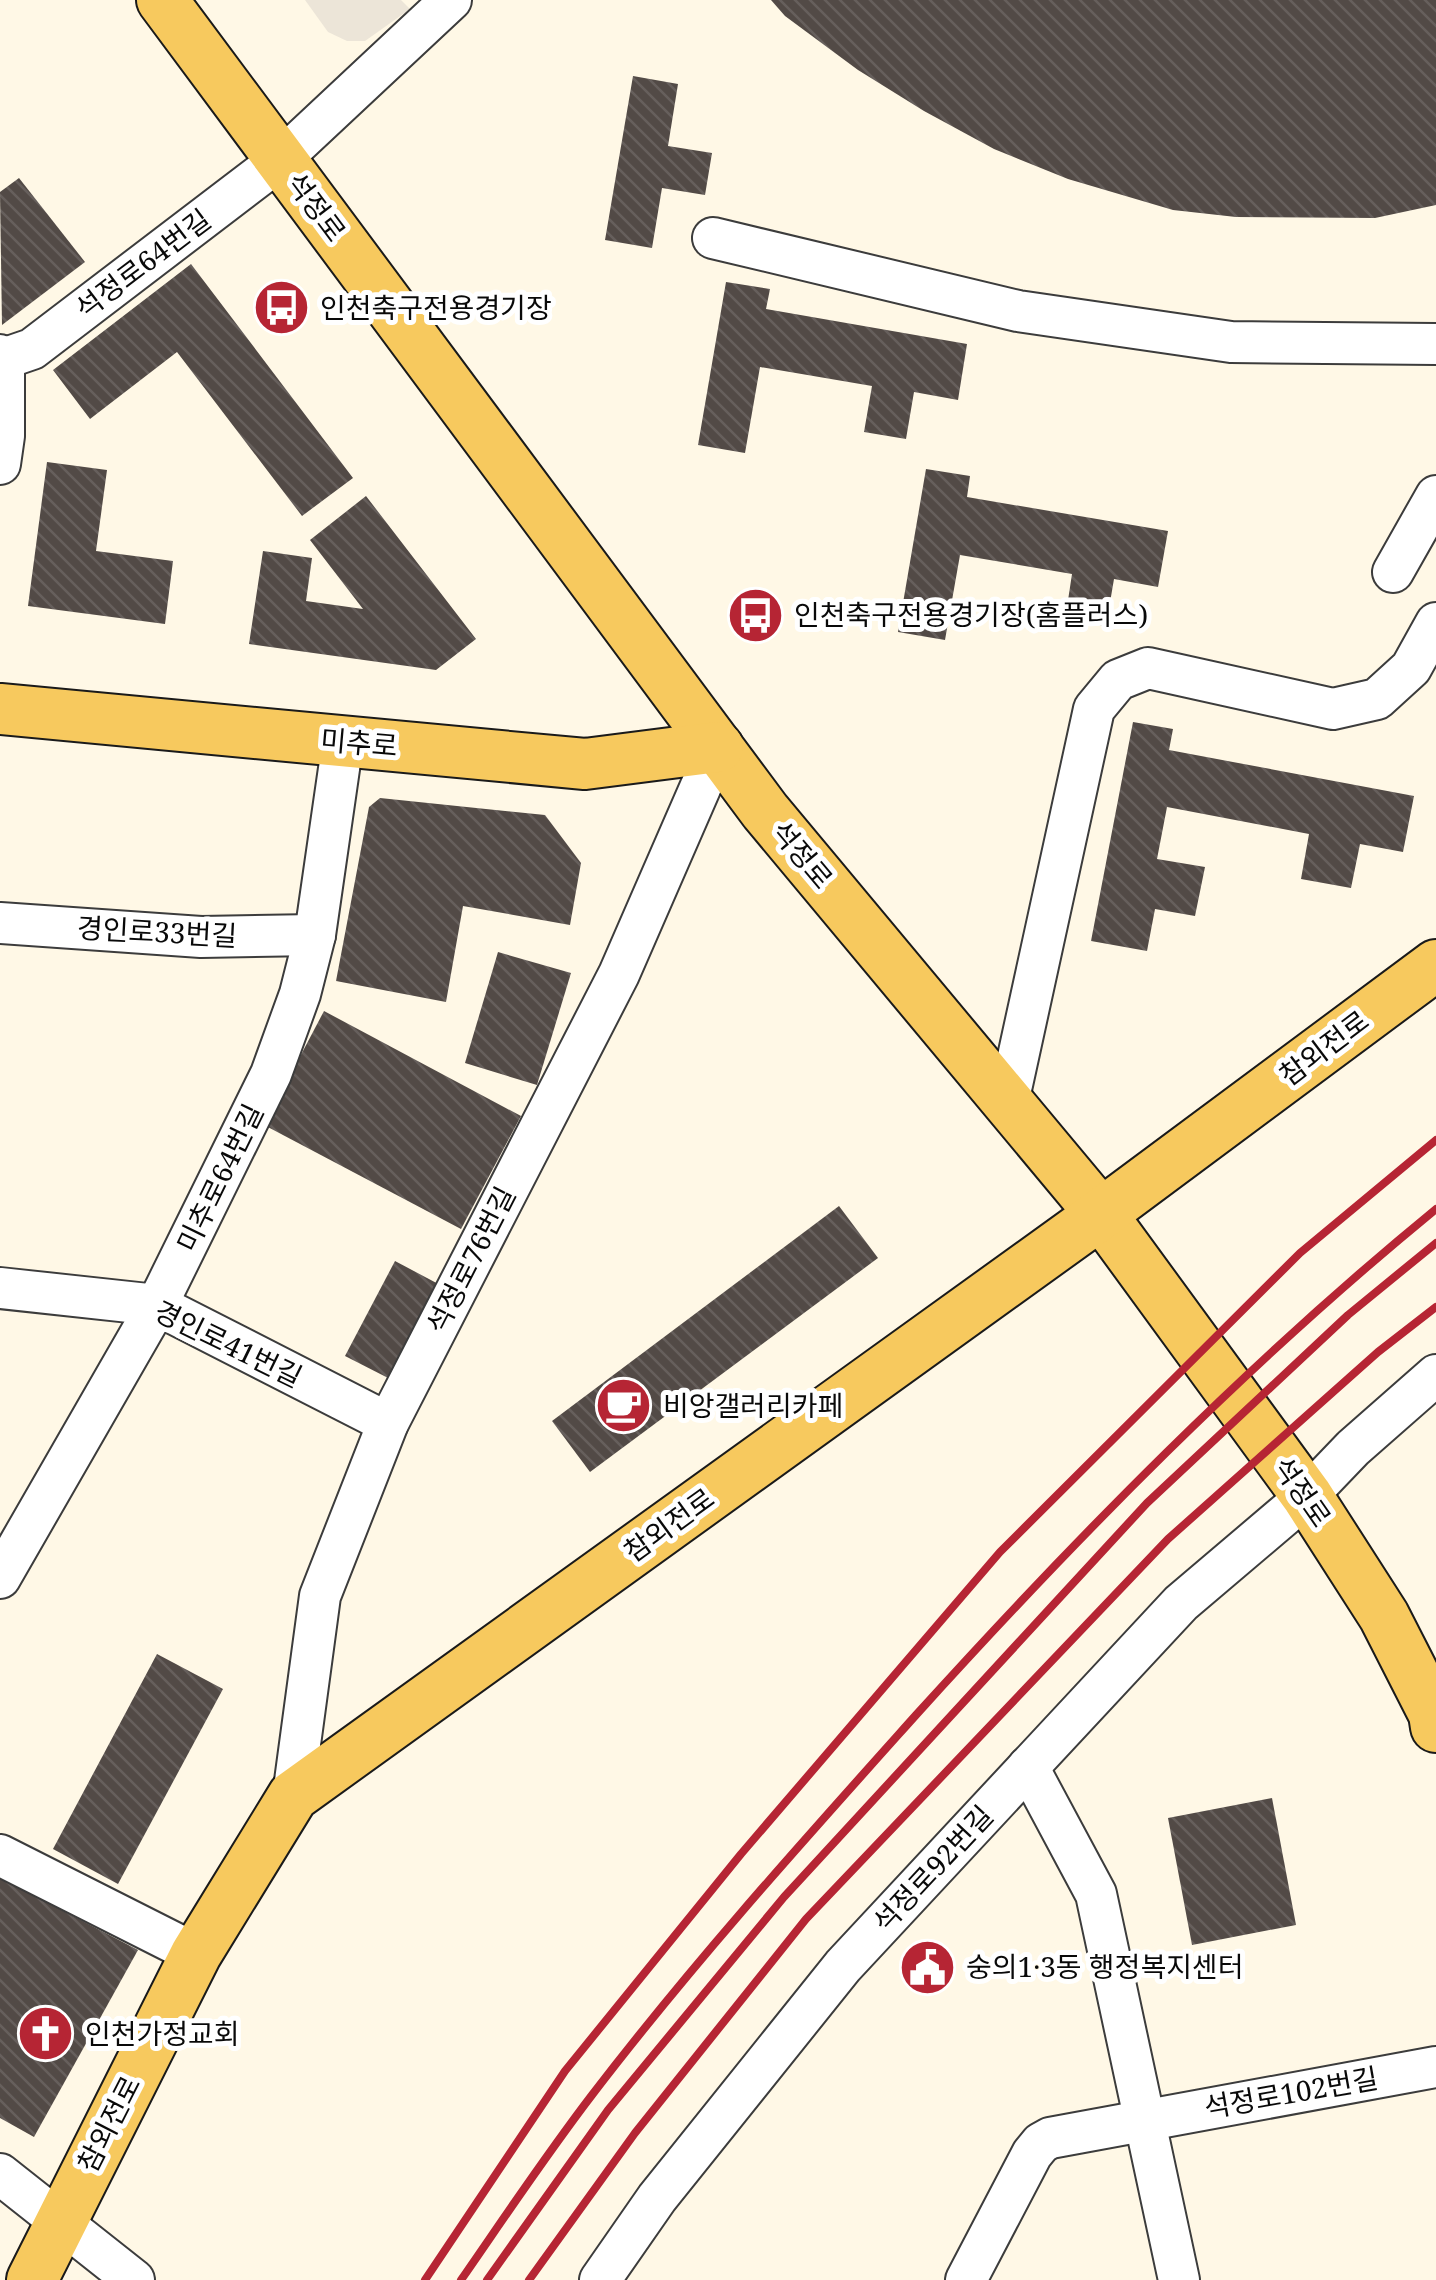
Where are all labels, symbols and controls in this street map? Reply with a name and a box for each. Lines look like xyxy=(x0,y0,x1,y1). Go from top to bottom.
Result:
street label: 석정로 xyxy=(278,164,355,249)
street label: 석정로64번길 xyxy=(67,200,218,327)
bus stop icon: 인천축구전용경기장 xyxy=(251,278,311,338)
place label: 인천축구전용경기장 xyxy=(320,288,552,326)
bus stop icon: 인천축구전용경기장(홈플러스) xyxy=(725,585,785,645)
place label: 인천축구전용경기장(홈플러스) xyxy=(794,595,1148,633)
street label: 미추로 xyxy=(319,720,399,764)
street label: 석정로 xyxy=(763,813,842,896)
street label: 경인로33번길 xyxy=(76,908,238,954)
street label: 참외전로 xyxy=(1271,1001,1376,1093)
street label: 미추로64번길 xyxy=(167,1097,271,1258)
street label: 석정로76번길 xyxy=(417,1180,523,1340)
street label: 경인로41번길 xyxy=(148,1291,309,1395)
cafe icon: 비앙갤러리카페 xyxy=(594,1376,654,1436)
place label: 비앙갤러리카페 xyxy=(663,1386,843,1424)
street label: 석정로 xyxy=(1265,1449,1341,1534)
street label: 참외전로 xyxy=(616,1479,721,1570)
street label: 석정로92번길 xyxy=(864,1797,1001,1940)
public building icon: 숭의1·3동 행정복지센터 xyxy=(897,1937,957,1997)
place label: 숭의1·3동 행정복지센터 xyxy=(966,1947,1243,1985)
church icon: 인천가정교회 xyxy=(16,2004,76,2064)
place label: 인천가정교회 xyxy=(85,2014,240,2052)
street label: 석정로102번길 xyxy=(1201,2058,1381,2126)
street label: 참외전로 xyxy=(68,2069,148,2178)

